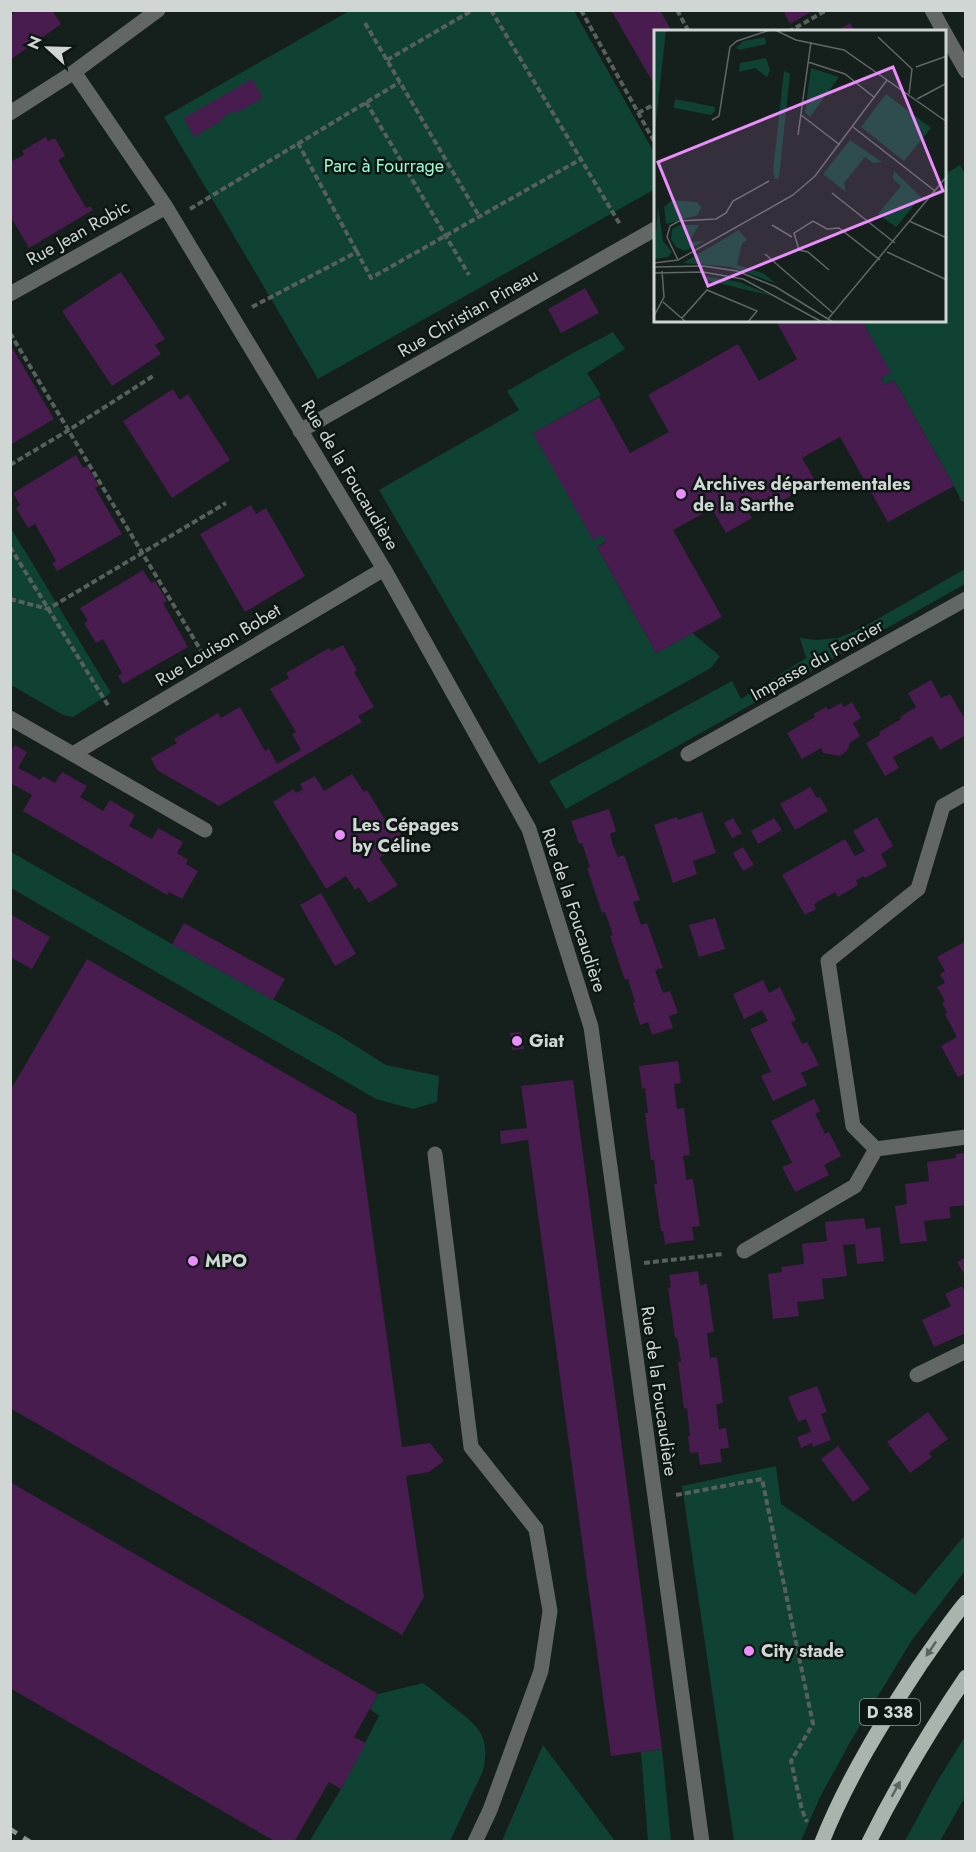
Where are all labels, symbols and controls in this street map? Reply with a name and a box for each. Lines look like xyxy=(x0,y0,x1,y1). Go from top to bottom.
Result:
north arrow xyxy=(18,18,78,78)
inset map xyxy=(654,30,946,322)
text: N xyxy=(22,32,48,53)
park label: Parc à Fourrage xyxy=(324,153,444,179)
street label: Rue Jean Robic xyxy=(22,194,134,272)
street label: Rue Christian Pineau xyxy=(393,262,543,364)
street label: Rue de la Foucaudière xyxy=(295,395,405,555)
place label: Archives départementales de la Sarthe xyxy=(692,471,911,518)
marker: Archives départementales de la Sarthe xyxy=(674,487,688,501)
street label: Rue Louison Bobet xyxy=(150,597,286,693)
street label: Impasse du Foncier xyxy=(746,612,889,707)
place label: Les Cépages by Céline xyxy=(352,812,459,859)
street label: Rue de la Foucaudière xyxy=(535,825,613,995)
marker: Les Cépages by Céline xyxy=(333,828,347,842)
place label: Giat xyxy=(529,1028,564,1054)
marker: Giat xyxy=(510,1034,524,1048)
place label: MPO xyxy=(205,1248,247,1274)
marker: MPO xyxy=(186,1254,200,1268)
street label: Rue de la Foucaudière xyxy=(634,1304,684,1478)
place label: City stade xyxy=(761,1638,844,1664)
one-way arrow xyxy=(926,1641,937,1657)
marker: City stade xyxy=(742,1644,756,1658)
road number: D 338 xyxy=(860,1699,920,1725)
one-way arrow xyxy=(890,1781,900,1798)

